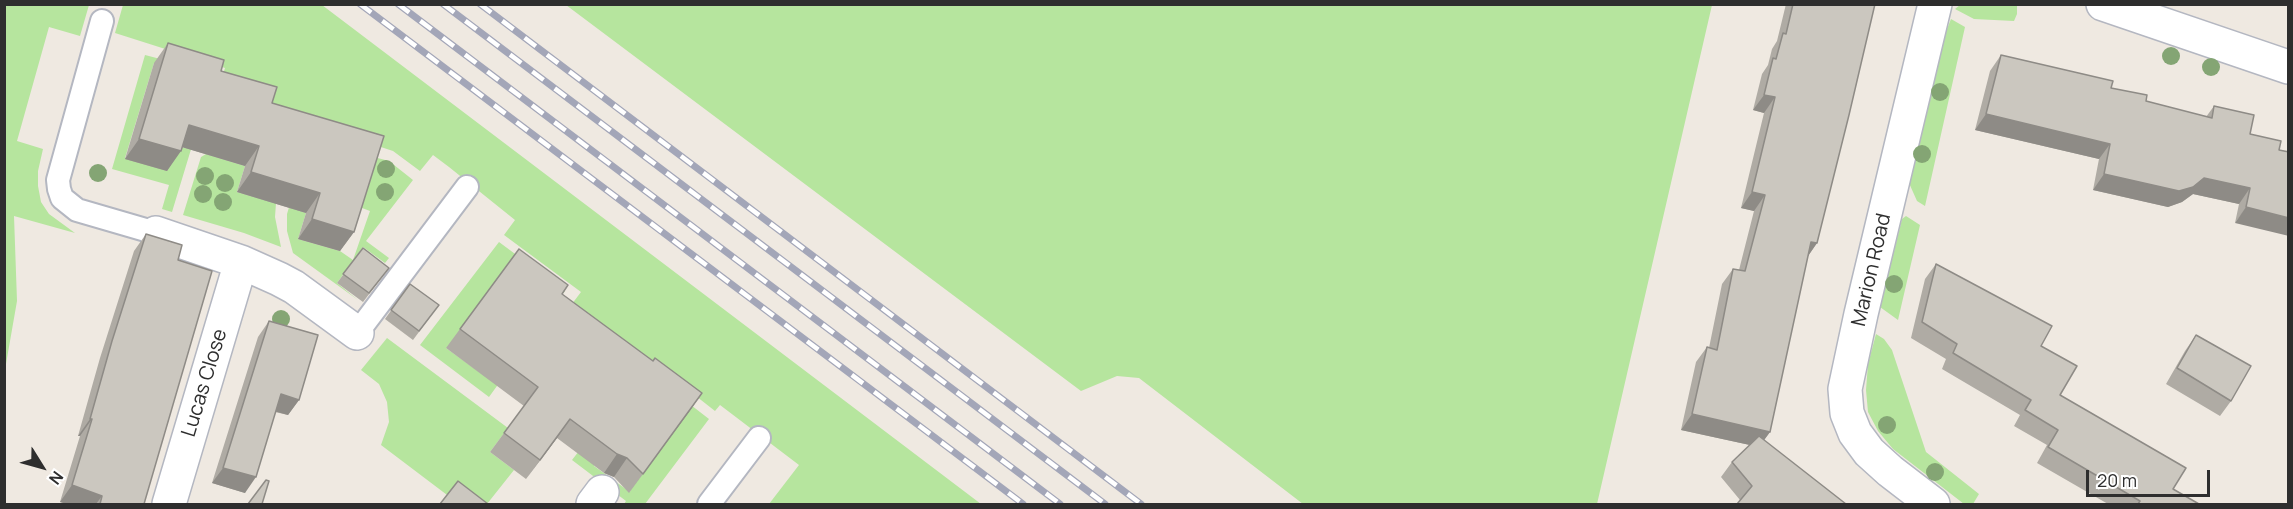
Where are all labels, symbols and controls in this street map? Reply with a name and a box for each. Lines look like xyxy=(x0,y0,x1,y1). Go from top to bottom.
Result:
street label: Marion Road xyxy=(1847,211,1897,329)
street label: Lucas Close xyxy=(177,326,233,440)
north arrow xyxy=(12,437,72,497)
scale bar xyxy=(2089,458,2214,496)
text: N xyxy=(44,467,69,489)
text: 20 m xyxy=(2097,468,2137,492)

